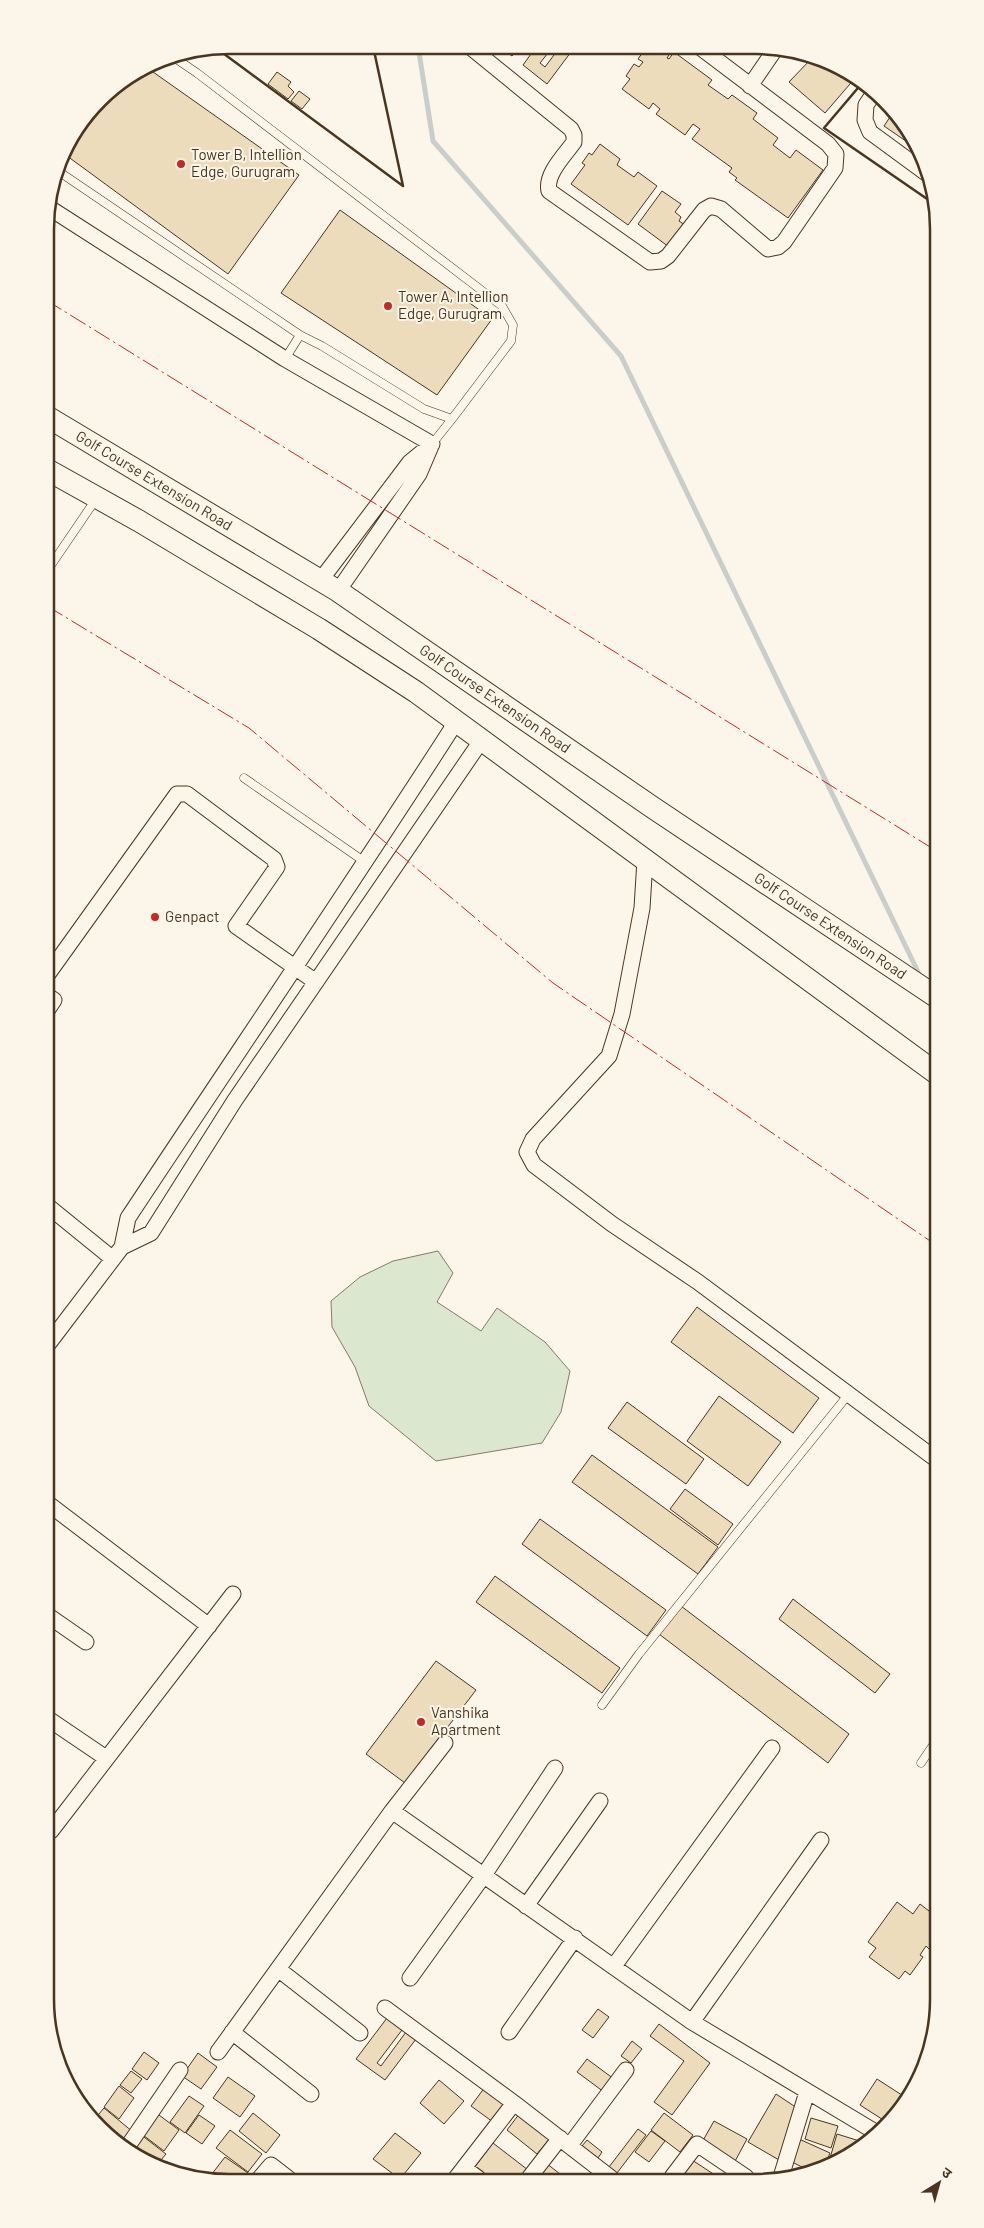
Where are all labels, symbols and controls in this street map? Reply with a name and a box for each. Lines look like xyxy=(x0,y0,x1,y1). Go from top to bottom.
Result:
place label: Tower B, Intellion Edge, Gurugram xyxy=(191,145,302,180)
marker: Tower B, Intellion Edge, Gurugram xyxy=(175,158,187,170)
place label: Tower A, Intellion Edge, Gurugram xyxy=(398,287,509,322)
marker: Tower A, Intellion Edge, Gurugram xyxy=(382,300,394,312)
street label: Golf Course Extension Road xyxy=(73,426,236,534)
street label: Golf Course Extension Road xyxy=(417,640,575,756)
street label: Golf Course Extension Road xyxy=(751,868,910,983)
place label: Genpact xyxy=(165,907,219,925)
marker: Genpact xyxy=(149,911,161,923)
place label: Vanshika Apartment xyxy=(431,1703,501,1738)
marker: Vanshika Apartment xyxy=(415,1716,427,1728)
north arrow xyxy=(914,2158,964,2208)
text: उ xyxy=(939,2163,956,2182)

